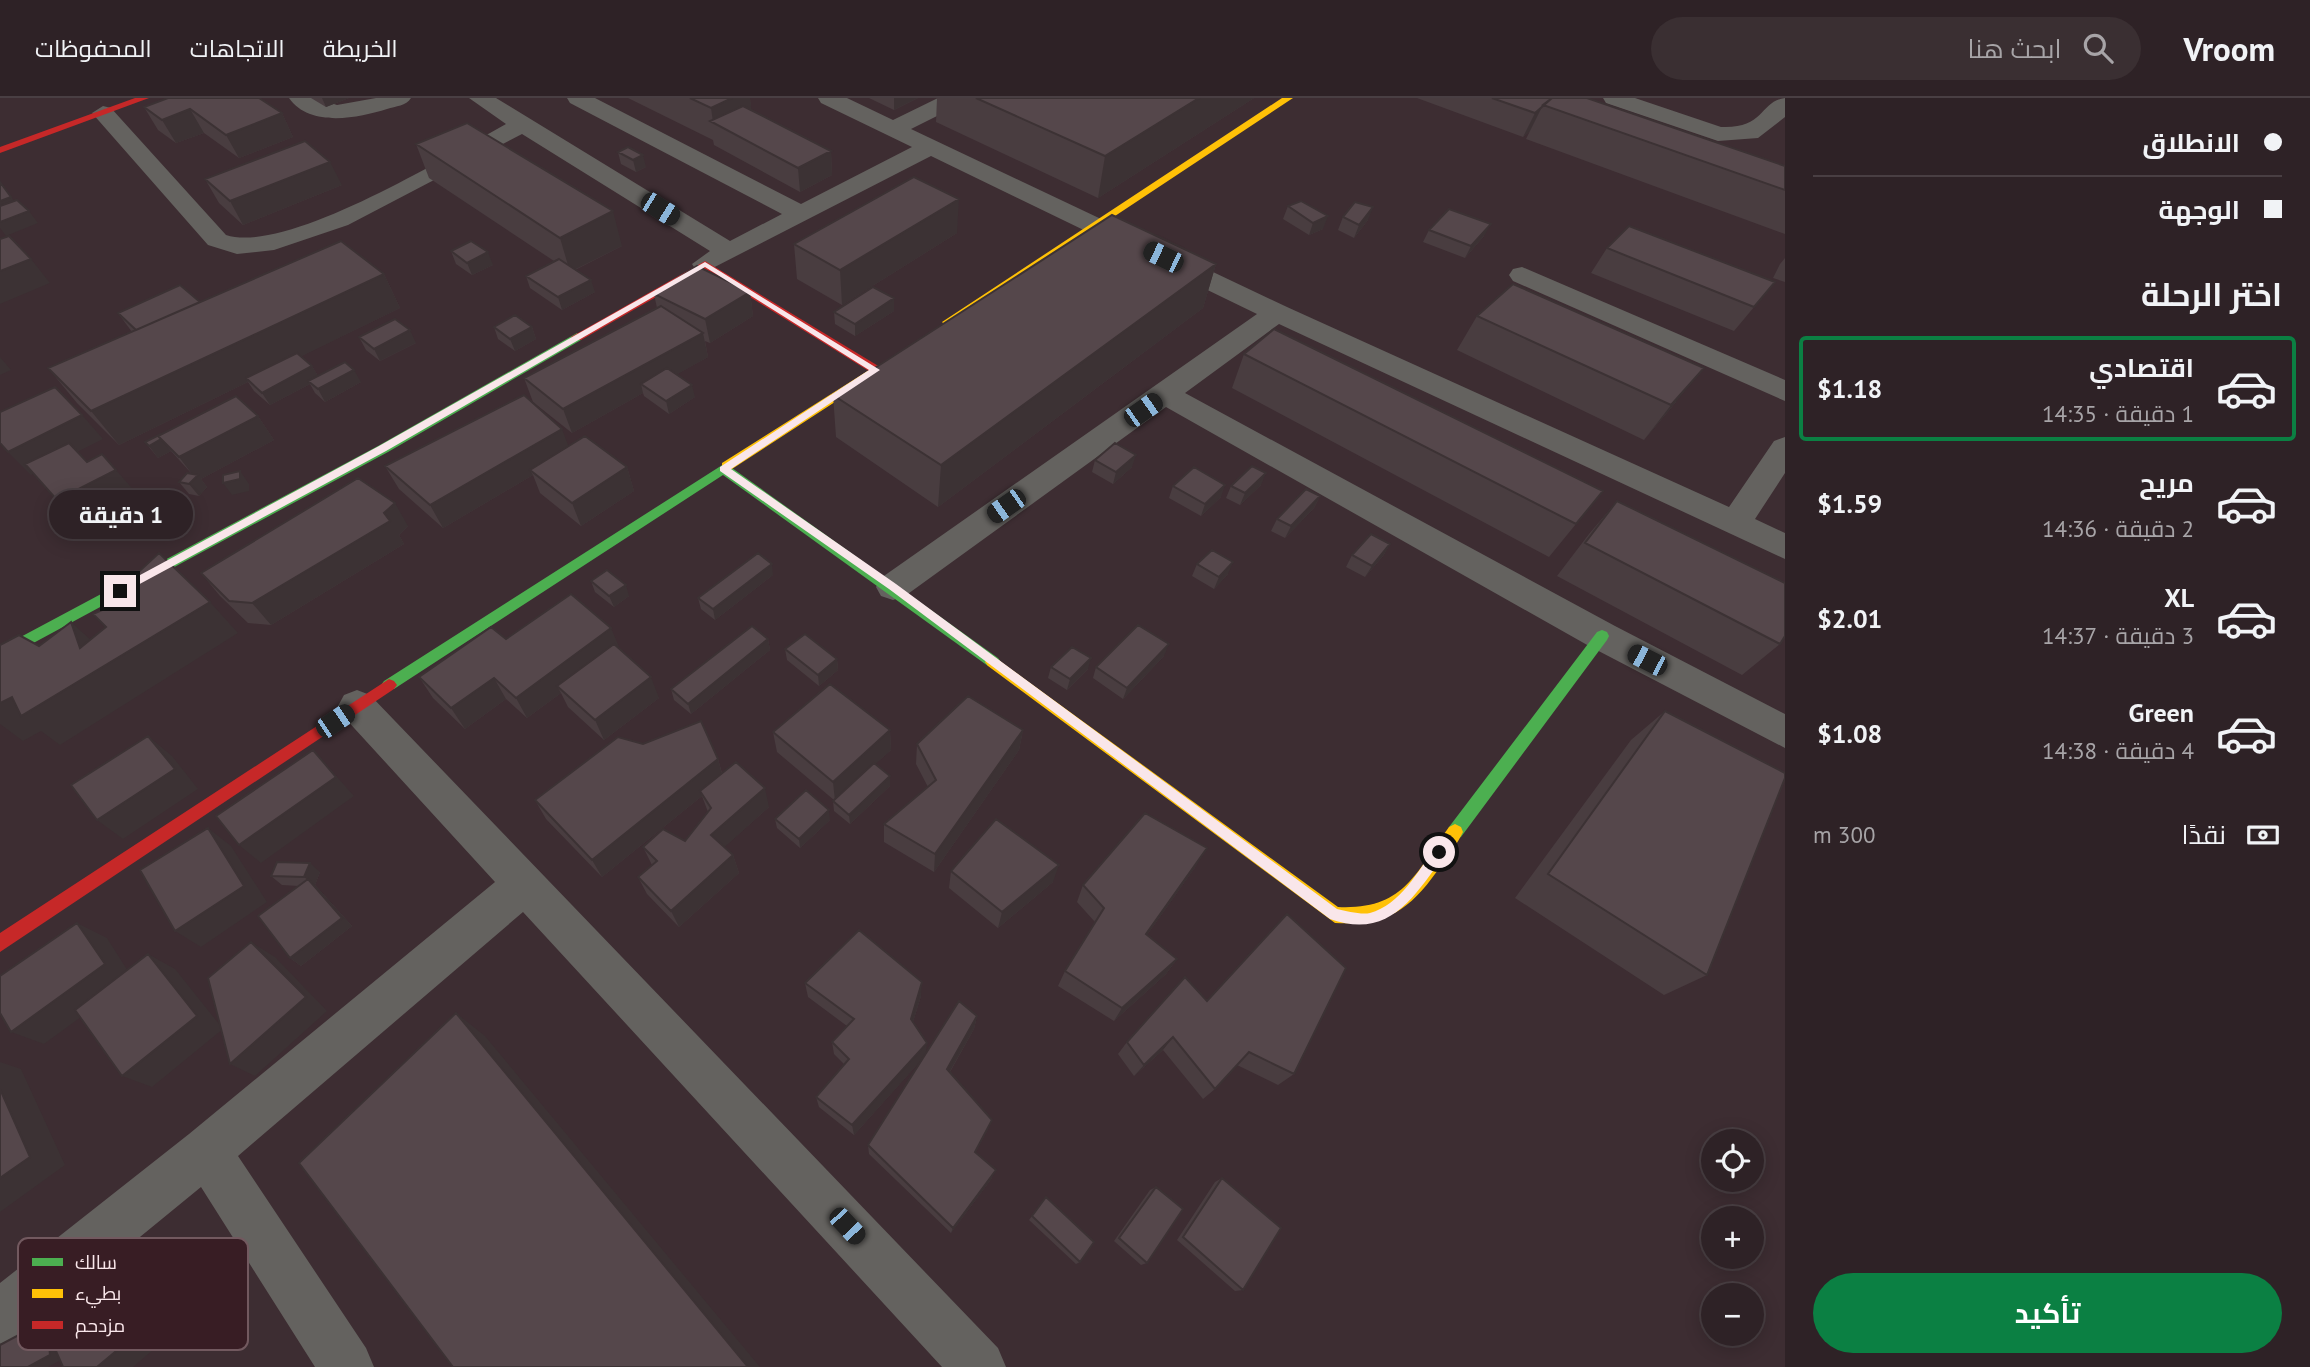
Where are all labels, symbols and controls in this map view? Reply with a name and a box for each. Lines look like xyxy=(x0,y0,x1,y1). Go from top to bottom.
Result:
search box xyxy=(1651,17,2141,80)
text: Vroom xyxy=(2183,27,2275,70)
icon: search xyxy=(2079,29,2117,67)
text: ابحث هنا xyxy=(1968,32,2061,65)
text: المحفوظات xyxy=(35,33,152,64)
text: الاتجاهات xyxy=(190,33,285,64)
text: الخريطة xyxy=(323,33,398,64)
text: الانطلاق xyxy=(2142,126,2240,159)
car xyxy=(637,189,684,229)
text: الوجهة xyxy=(2159,193,2240,226)
car xyxy=(1140,238,1187,276)
text: اختر الرحلة xyxy=(2141,273,2282,315)
text: اقتصادي xyxy=(2089,351,2194,384)
icon: car xyxy=(2215,357,2278,420)
text: $1.18 xyxy=(1817,372,1882,405)
car xyxy=(1120,389,1167,431)
text: 1 دقيقة · 14:35 xyxy=(2042,399,2194,428)
text: مريح xyxy=(2139,466,2194,499)
icon: car xyxy=(2215,472,2278,535)
car xyxy=(983,485,1030,527)
text: $1.59 xyxy=(1817,487,1882,520)
callout: 1 دقيقة xyxy=(48,490,192,538)
text: 1 دقيقة xyxy=(79,500,163,529)
text: 2 دقيقة · 14:36 xyxy=(2042,514,2194,543)
route end xyxy=(104,575,136,607)
text: XL xyxy=(2164,581,2194,614)
icon: car xyxy=(2215,587,2278,650)
text: $2.01 xyxy=(1817,602,1882,635)
text: 3 دقيقة · 14:37 xyxy=(2042,621,2194,650)
car xyxy=(1624,641,1671,679)
text: Green xyxy=(2129,696,2194,729)
car xyxy=(312,701,359,741)
icon: car xyxy=(2215,702,2278,765)
text: $1.08 xyxy=(1817,717,1882,750)
text: 4 دقيقة · 14:38 xyxy=(2042,736,2194,765)
icon: cash xyxy=(2244,816,2282,854)
text: نقدًا xyxy=(2182,818,2226,851)
text: 300 m xyxy=(1813,820,1875,849)
route start xyxy=(1423,836,1455,868)
map controls xyxy=(1701,1129,1764,1346)
button: locate xyxy=(1701,1129,1764,1192)
car xyxy=(825,1203,870,1249)
button: + xyxy=(1701,1206,1764,1269)
legend xyxy=(18,1238,248,1350)
text: سالك xyxy=(75,1250,117,1274)
button: تأكيد xyxy=(1813,1273,2282,1353)
text: بطيء xyxy=(75,1281,121,1308)
button: − xyxy=(1701,1283,1764,1346)
text: مزدحم xyxy=(75,1313,125,1339)

